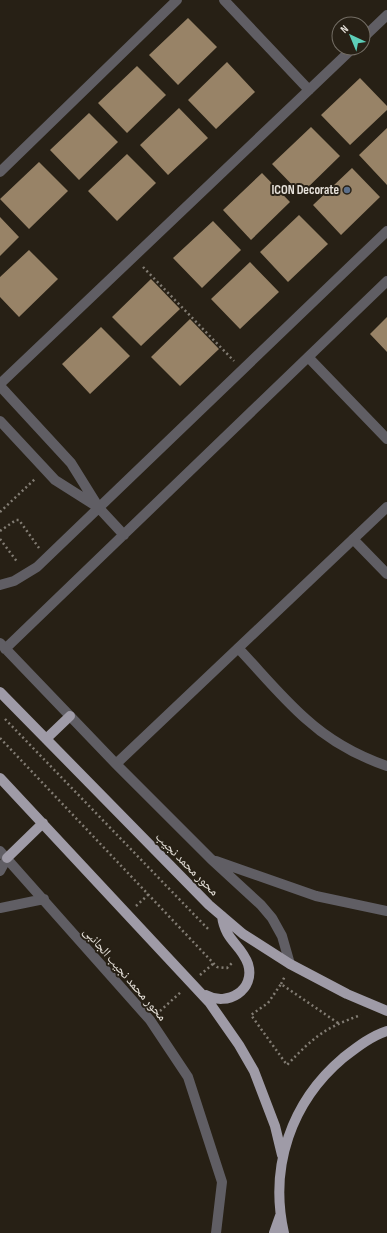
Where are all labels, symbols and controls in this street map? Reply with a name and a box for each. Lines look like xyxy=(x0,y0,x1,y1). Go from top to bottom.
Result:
north arrow xyxy=(331,16,371,56)
text: N xyxy=(338,22,351,36)
place label: ICON Decorate xyxy=(271,182,339,198)
marker: ICON Decorate xyxy=(342,185,352,195)
street label: محور محمد نجيب xyxy=(152,829,222,899)
street label: محور محمد نجيب الجانبى xyxy=(80,924,170,1024)

